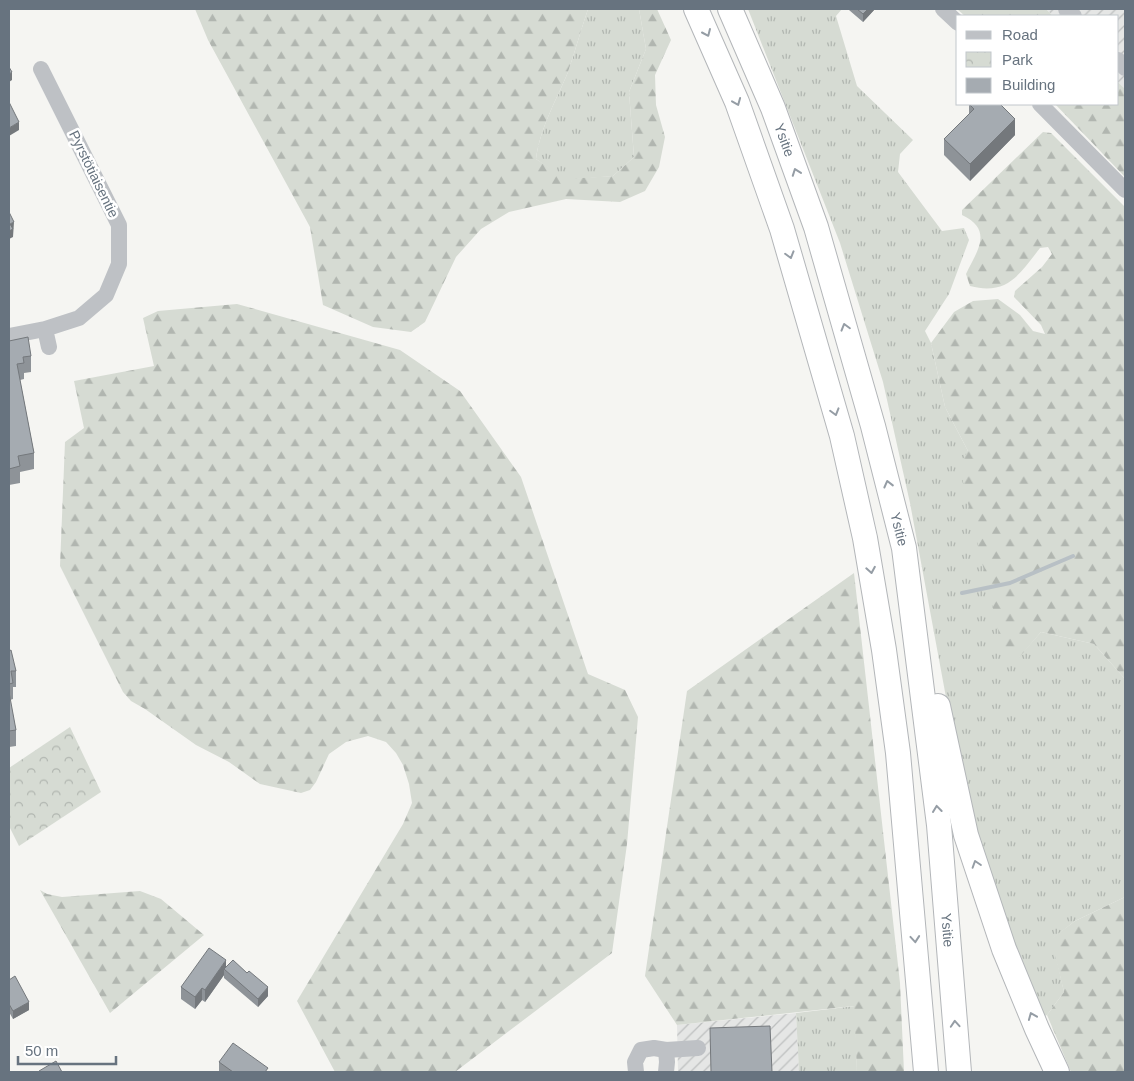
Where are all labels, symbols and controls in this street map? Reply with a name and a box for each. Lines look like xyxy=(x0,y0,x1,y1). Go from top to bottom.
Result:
legend xyxy=(956,15,1119,105)
text: Road xyxy=(1002,26,1038,43)
one-way arrow xyxy=(700,28,711,37)
text: Park xyxy=(1002,51,1033,68)
text: Building xyxy=(1002,76,1055,93)
one-way arrow xyxy=(731,97,741,106)
street label: Ysitie xyxy=(771,121,798,159)
street label: Pyrstötiaisentie xyxy=(66,128,122,220)
one-way arrow xyxy=(792,168,802,177)
one-way arrow xyxy=(784,251,794,259)
one-way arrow xyxy=(840,323,850,332)
one-way arrow xyxy=(829,407,839,415)
one-way arrow xyxy=(883,479,894,488)
street label: Ysitie xyxy=(887,511,911,548)
one-way arrow xyxy=(865,566,875,574)
one-way arrow xyxy=(932,805,943,813)
one-way arrow xyxy=(971,860,981,868)
street label: Ysitie xyxy=(938,912,957,948)
one-way arrow xyxy=(909,935,920,943)
one-way arrow xyxy=(1027,1012,1038,1021)
one-way arrow xyxy=(950,1019,961,1027)
scale bar xyxy=(18,1034,115,1066)
text: 50 m xyxy=(25,1042,58,1059)

